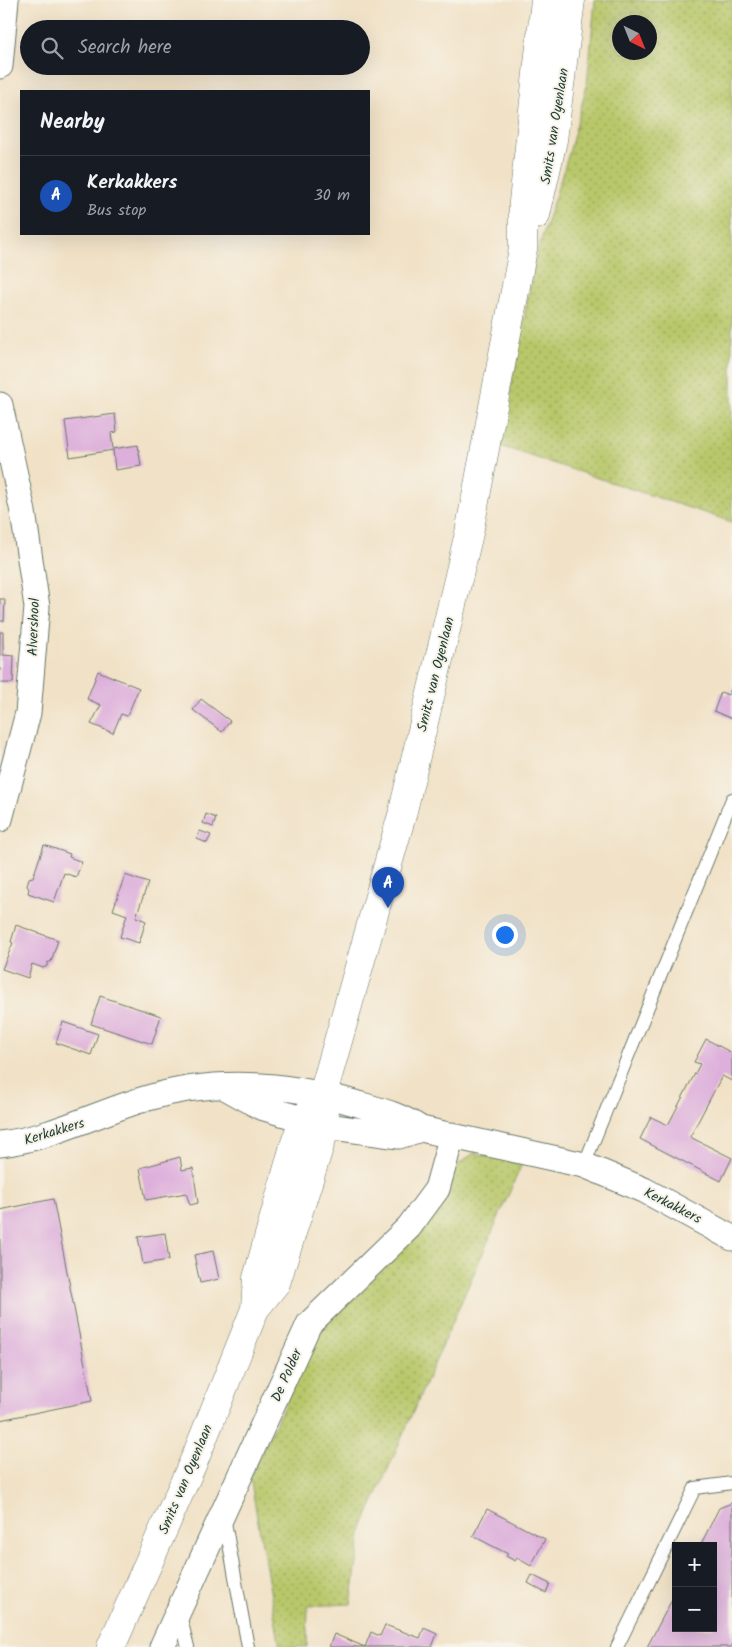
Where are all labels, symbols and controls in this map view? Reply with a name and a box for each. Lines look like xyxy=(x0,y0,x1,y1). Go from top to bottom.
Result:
north arrow xyxy=(612,15,657,60)
search box xyxy=(20,20,370,75)
text: Search here xyxy=(78,33,172,63)
icon: search xyxy=(38,34,66,62)
street label: Smits van Oyenlaan xyxy=(535,66,575,186)
text: Nearby xyxy=(40,106,105,139)
text: Kerkakkers xyxy=(87,168,177,198)
text: A xyxy=(51,183,61,208)
text: 30 m xyxy=(314,183,350,208)
text: Bus stop xyxy=(87,198,146,223)
street label: Alvershool xyxy=(22,597,46,657)
street label: Smits van Oyenlaan xyxy=(411,615,461,734)
pin: A xyxy=(372,867,404,908)
your location xyxy=(492,922,518,948)
street label: Kerkakkers xyxy=(21,1112,87,1152)
street label: Kerkakkers xyxy=(640,1182,705,1230)
street label: De Polder xyxy=(265,1344,309,1406)
street label: Smits van Oyenlaan xyxy=(153,1421,219,1538)
map controls xyxy=(672,1542,717,1632)
button: + xyxy=(672,1542,717,1587)
button: − xyxy=(672,1587,717,1632)

